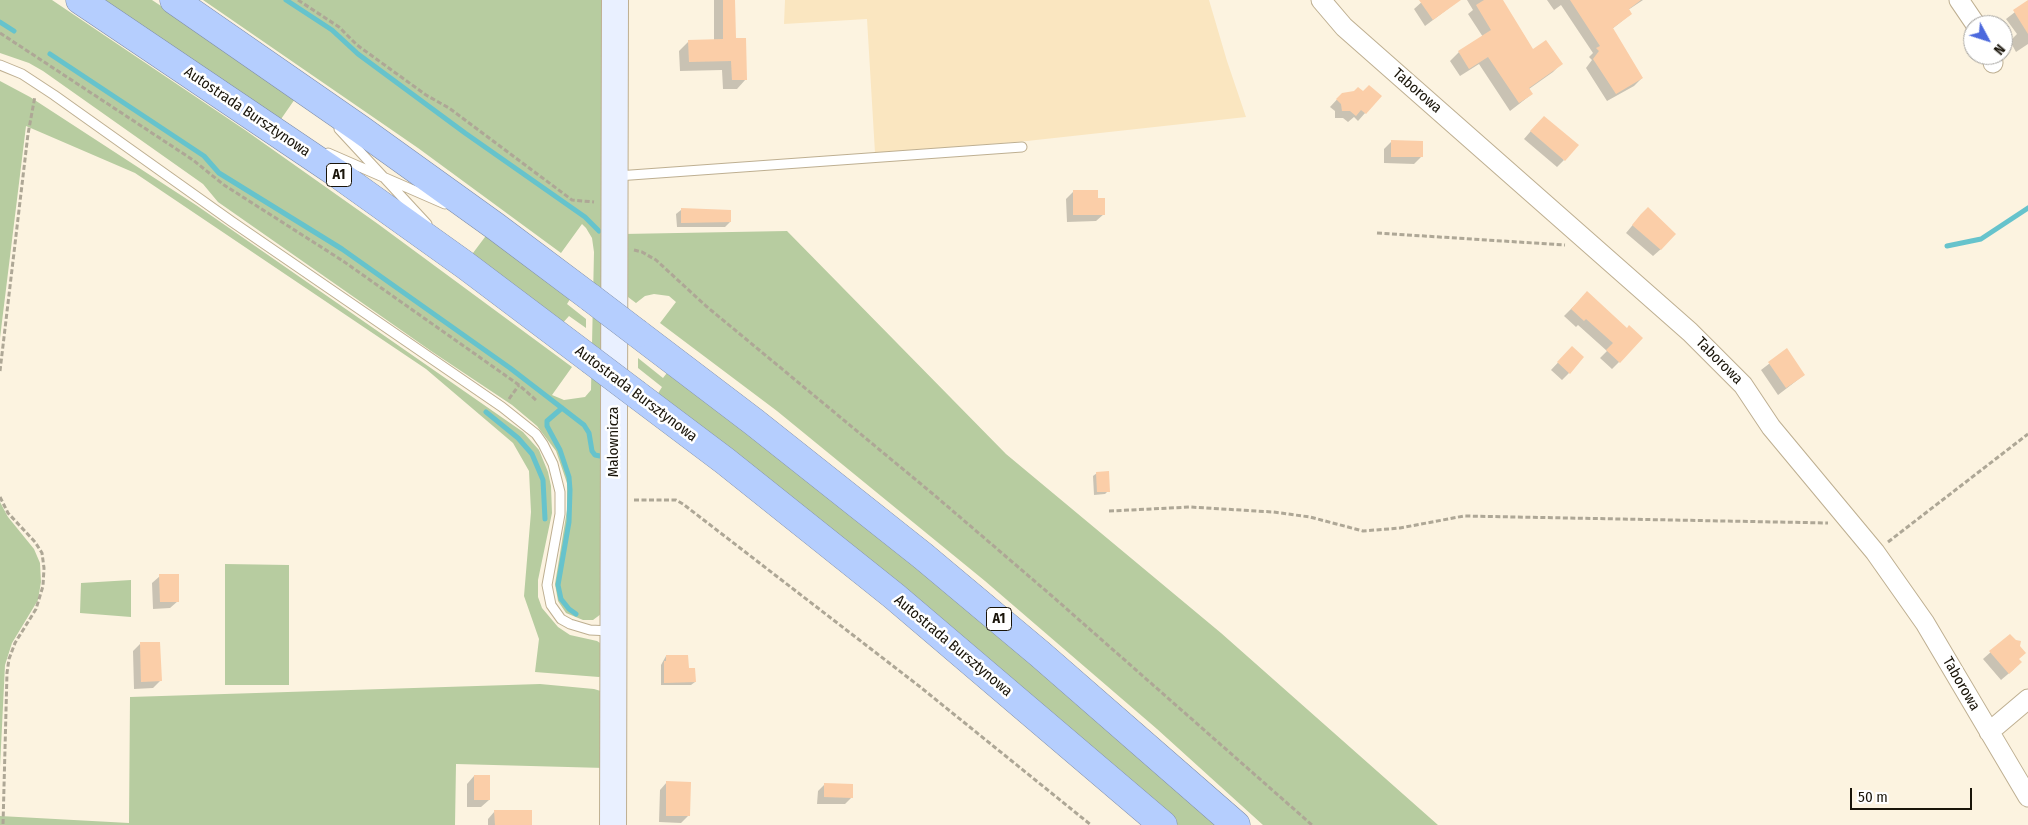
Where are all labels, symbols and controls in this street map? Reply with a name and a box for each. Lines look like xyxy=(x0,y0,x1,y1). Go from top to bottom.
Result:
north arrow xyxy=(1963,15,2013,65)
text: N xyxy=(1990,41,2008,58)
street label: Autostrada Bursztynowa xyxy=(180,63,314,161)
street label: Taborowa xyxy=(1389,65,1445,117)
road number: A1 xyxy=(326,164,352,186)
street label: Taborowa xyxy=(1692,334,1746,388)
street label: Autostrada Bursztynowa xyxy=(571,342,701,446)
street label: Malownicza xyxy=(605,407,623,477)
street label: Autostrada Bursztynowa xyxy=(890,591,1016,701)
road number: A1 xyxy=(986,608,1012,630)
street label: Taborowa xyxy=(1938,654,1984,714)
scale bar xyxy=(1853,778,1976,810)
text: 50 m xyxy=(1858,788,1888,806)

